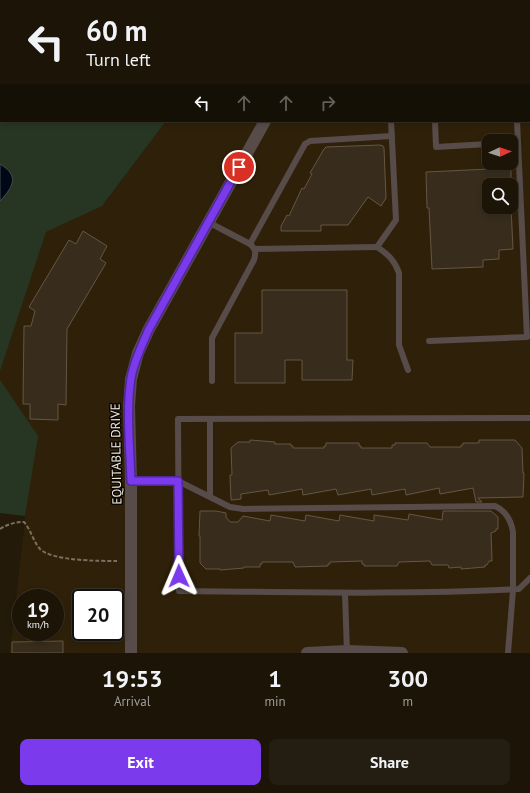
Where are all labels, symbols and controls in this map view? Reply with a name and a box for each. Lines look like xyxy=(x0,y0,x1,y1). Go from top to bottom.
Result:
text: 60 m xyxy=(86,12,147,49)
icon: left xyxy=(20,16,72,68)
text: Turn left xyxy=(86,48,151,71)
icon: left xyxy=(191,92,213,114)
icon: ahead xyxy=(233,92,255,114)
icon: ahead xyxy=(275,92,297,114)
icon: right xyxy=(317,92,339,114)
north arrow xyxy=(482,134,518,170)
map controls xyxy=(482,134,518,214)
pin xyxy=(222,150,256,184)
icon: arrive xyxy=(228,156,250,178)
button: search xyxy=(482,178,518,214)
street label: EQUITABLE DRIVE xyxy=(107,403,125,505)
position arrow xyxy=(158,555,200,597)
speed limit sign: 20 xyxy=(72,589,124,641)
text: 19 xyxy=(27,597,49,623)
text: km/h xyxy=(27,618,49,631)
text: 19:53 xyxy=(102,663,163,694)
text: 1 xyxy=(268,663,282,694)
text: 300 xyxy=(387,663,428,694)
text: Arrival xyxy=(114,693,150,710)
text: min xyxy=(264,693,286,710)
text: m xyxy=(403,693,413,710)
button: Exit xyxy=(20,739,261,785)
button: Share xyxy=(269,739,510,785)

